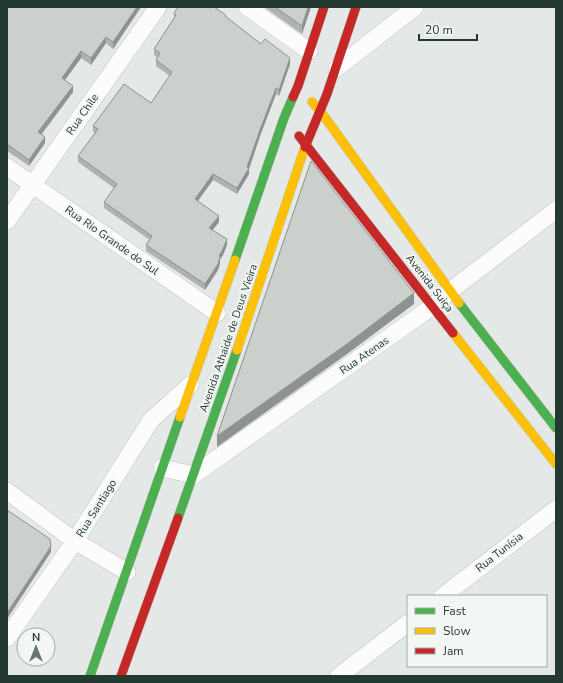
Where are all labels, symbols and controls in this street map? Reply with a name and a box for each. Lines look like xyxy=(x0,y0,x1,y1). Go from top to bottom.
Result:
scale bar xyxy=(419,16,477,42)
text: 20 m xyxy=(425,22,453,38)
street label: Rua Chile xyxy=(63,90,102,138)
street label: Rua Rio Grande do Sul xyxy=(62,202,162,279)
street label: Avenida Suiça xyxy=(402,251,457,315)
street label: Avenida Athaide de Deus Vieira xyxy=(196,262,261,414)
street label: Rua Atenas xyxy=(337,333,392,378)
street label: Rua Santiago xyxy=(73,476,120,540)
street label: Rua Tunísia xyxy=(472,529,526,576)
legend xyxy=(407,595,547,667)
text: Fast xyxy=(443,603,466,619)
text: Slow xyxy=(443,623,471,639)
north arrow xyxy=(16,627,56,667)
text: N xyxy=(32,630,40,645)
text: Jam xyxy=(442,643,464,659)

